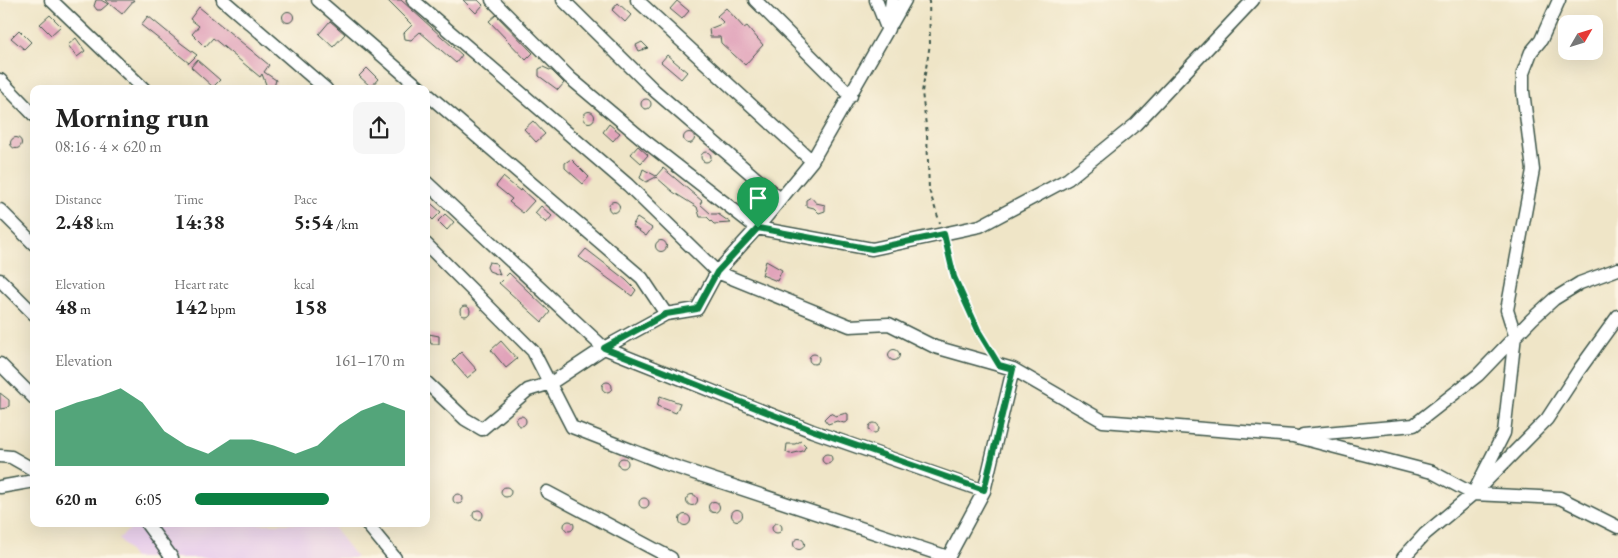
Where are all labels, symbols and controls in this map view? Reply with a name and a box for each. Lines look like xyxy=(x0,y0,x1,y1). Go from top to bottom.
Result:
north arrow xyxy=(1558,15,1602,60)
map controls xyxy=(1558,15,1603,60)
text: Morning run xyxy=(55,99,209,135)
button: share xyxy=(353,102,405,154)
text: 08:16 · 4 × 620 m xyxy=(55,136,162,157)
pin xyxy=(737,177,779,228)
icon: arrive xyxy=(744,184,772,212)
text: Distance xyxy=(55,190,102,208)
text: Time xyxy=(174,190,204,208)
text: Pace xyxy=(294,190,317,208)
text: 2.48 xyxy=(55,208,94,235)
text: 14:38 xyxy=(174,208,225,235)
text: 5:54 xyxy=(294,208,333,235)
text: km xyxy=(94,215,114,233)
text: /km xyxy=(333,215,359,233)
text: Elevation xyxy=(55,275,105,293)
text: Heart rate xyxy=(174,275,229,293)
text: kcal xyxy=(294,275,315,293)
text: 48 xyxy=(55,293,77,320)
text: 142 xyxy=(174,293,208,320)
text: 158 xyxy=(294,293,327,320)
text: m xyxy=(77,300,91,318)
text: bpm xyxy=(208,300,236,318)
text: Elevation xyxy=(55,350,113,371)
text: 161–170 m xyxy=(334,350,405,371)
text: 620 m xyxy=(55,489,97,510)
text: 6:05 xyxy=(135,489,162,510)

